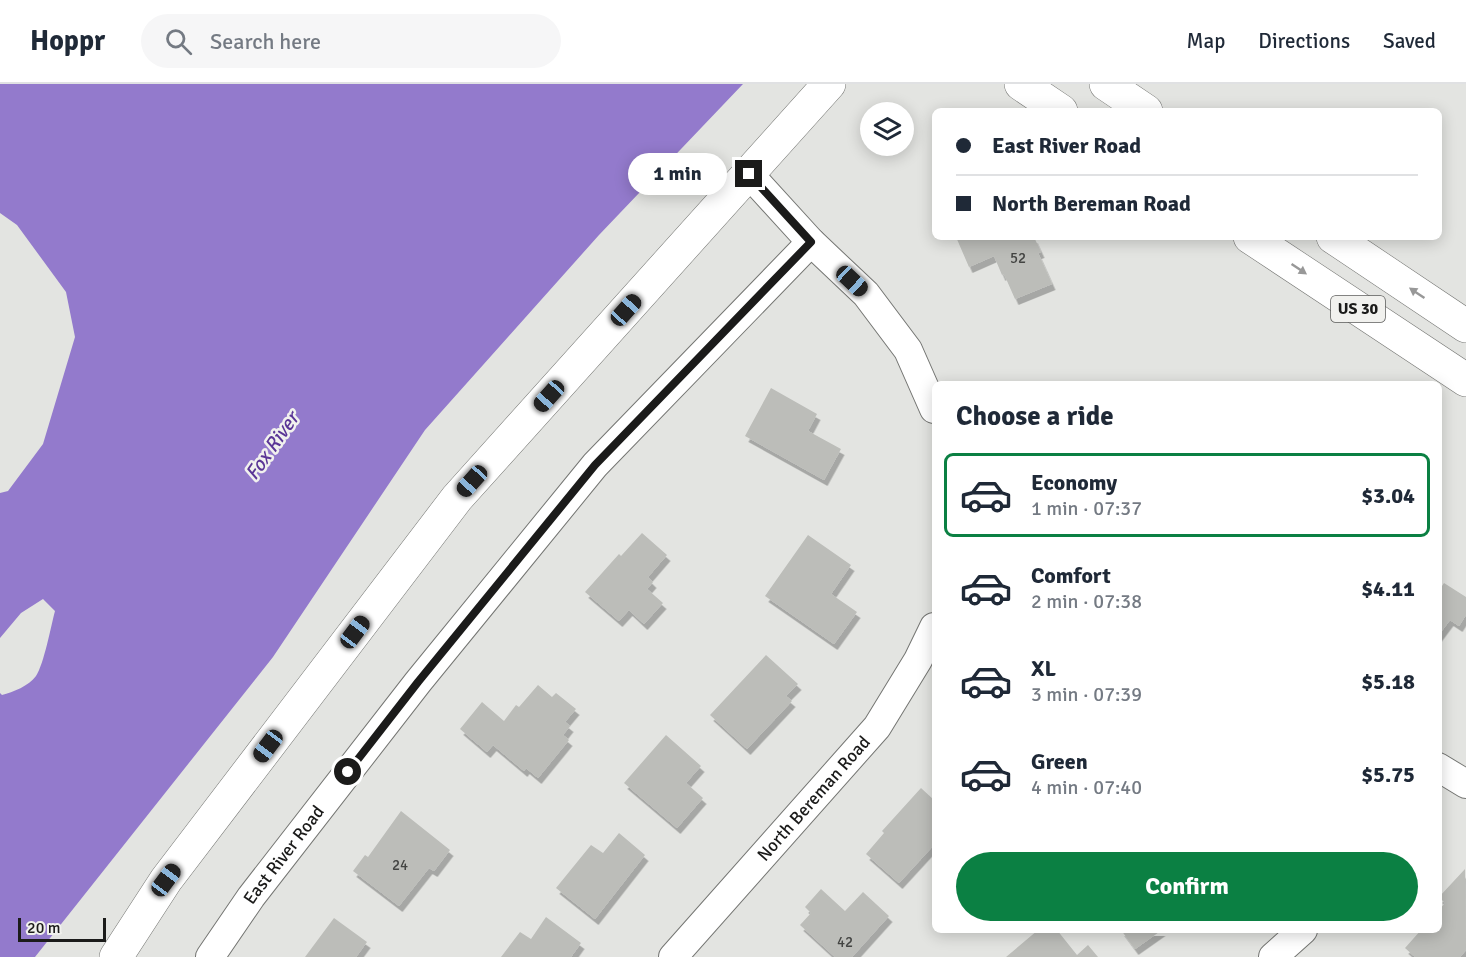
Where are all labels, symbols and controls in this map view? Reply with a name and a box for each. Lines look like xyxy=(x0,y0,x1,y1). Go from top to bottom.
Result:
search box xyxy=(141,14,561,68)
text: Hoppr xyxy=(30,24,105,58)
icon: search xyxy=(162,25,195,58)
text: Search here xyxy=(210,28,321,55)
text: Map xyxy=(1187,28,1225,54)
text: Directions xyxy=(1258,28,1350,54)
text: Saved xyxy=(1383,28,1436,54)
map controls xyxy=(860,102,914,156)
button: layers xyxy=(860,102,914,156)
text: East River Road xyxy=(992,132,1141,159)
callout: 1 min xyxy=(629,153,728,195)
route end xyxy=(735,160,762,187)
text: 1 min xyxy=(653,161,702,186)
text: North Bereman Road xyxy=(992,190,1191,217)
house number: 52 xyxy=(1010,249,1026,267)
car xyxy=(833,262,871,300)
one-way arrow xyxy=(1290,264,1307,275)
one-way arrow xyxy=(1409,288,1426,299)
car xyxy=(607,291,645,329)
road number: US 30 xyxy=(1331,296,1385,322)
car xyxy=(530,377,568,415)
text: Choose a ride xyxy=(956,400,1114,433)
water label: Fox River xyxy=(240,405,306,485)
car xyxy=(453,462,491,500)
icon: car xyxy=(959,468,1013,522)
text: Economy xyxy=(1031,469,1117,496)
text: $3.04 xyxy=(1361,482,1415,509)
text: 1 min · 07:37 xyxy=(1031,496,1142,521)
icon: car xyxy=(959,561,1013,615)
text: Comfort xyxy=(1031,562,1111,589)
text: $4.11 xyxy=(1361,575,1415,602)
text: 2 min · 07:38 xyxy=(1031,589,1142,614)
car xyxy=(337,612,373,652)
icon: car xyxy=(959,654,1013,708)
text: XL xyxy=(1031,655,1056,682)
text: $5.18 xyxy=(1361,668,1415,695)
text: 3 min · 07:39 xyxy=(1031,682,1142,707)
car xyxy=(250,726,286,766)
street label: North Bereman Road xyxy=(752,731,875,865)
icon: car xyxy=(959,747,1013,801)
text: Green xyxy=(1031,748,1088,775)
route start xyxy=(334,758,361,785)
text: $5.75 xyxy=(1361,761,1415,788)
text: 4 min · 07:40 xyxy=(1031,775,1142,800)
street label: East River Road xyxy=(238,801,329,908)
button: Confirm xyxy=(956,852,1418,921)
house number: 24 xyxy=(392,856,408,874)
car xyxy=(148,860,184,900)
scale bar xyxy=(18,915,106,942)
text: 20 m xyxy=(27,918,61,938)
house number: 42 xyxy=(837,933,853,951)

